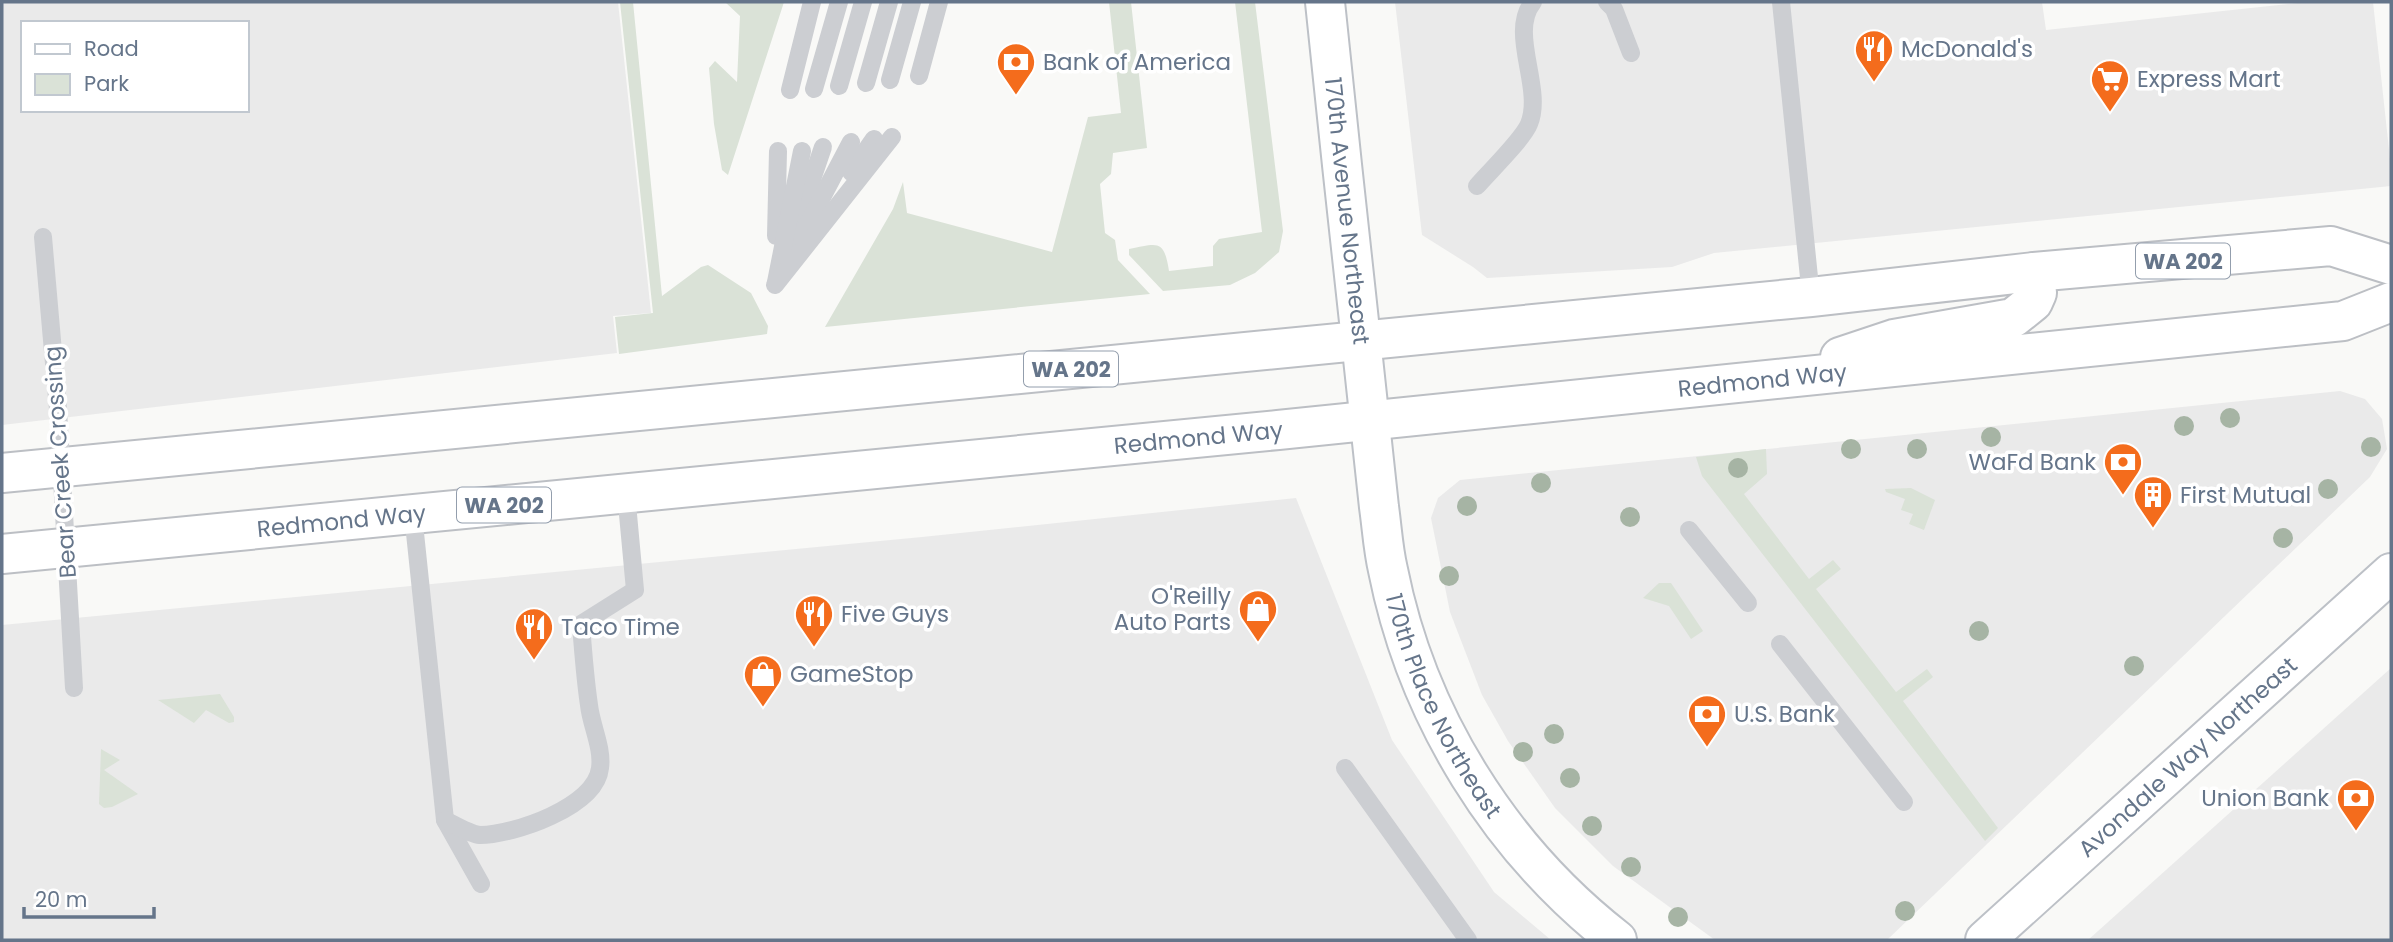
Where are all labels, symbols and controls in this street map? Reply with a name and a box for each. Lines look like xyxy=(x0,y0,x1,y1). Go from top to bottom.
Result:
legend xyxy=(21,21,248,112)
restaurant icon: McDonald's xyxy=(1853,28,1895,83)
place label: McDonald's xyxy=(1901,33,2033,65)
text: Road xyxy=(84,34,139,63)
bank icon: Bank of America xyxy=(995,41,1037,96)
place label: Bank of America xyxy=(1043,46,1231,78)
supermarket icon: Express Mart xyxy=(2089,58,2131,113)
place label: Express Mart xyxy=(2137,63,2281,95)
text: Park xyxy=(84,69,129,98)
street label: 170th Avenue Northeast xyxy=(1317,75,1377,346)
road number: WA 202 xyxy=(2136,244,2230,278)
street label: Bear Creek Crossing xyxy=(36,345,84,579)
road number: WA 202 xyxy=(1024,352,1118,386)
street label: Redmond Way xyxy=(1676,356,1849,405)
street label: Redmond Way xyxy=(1112,414,1284,462)
bank icon: WaFd Bank xyxy=(2102,441,2144,496)
place label: WaFd Bank xyxy=(1969,446,2096,478)
building icon: First Mutual xyxy=(2132,474,2174,529)
place label: First Mutual xyxy=(2180,479,2311,511)
road number: WA 202 xyxy=(457,488,551,522)
street label: Redmond Way xyxy=(255,497,427,545)
place label: O'Reilly Auto Parts xyxy=(1114,580,1231,638)
shop icon: O'Reilly Auto Parts xyxy=(1237,588,1279,643)
street label: 170th Place Northeast xyxy=(1378,590,1509,825)
restaurant icon: Five Guys xyxy=(793,593,835,648)
place label: Five Guys xyxy=(841,598,949,630)
restaurant icon: Taco Time xyxy=(513,606,555,661)
place label: Taco Time xyxy=(561,611,680,643)
street label: Avondale Way Northeast xyxy=(2071,649,2304,864)
shop icon: GameStop xyxy=(742,653,784,708)
place label: GameStop xyxy=(790,658,914,690)
bank icon: U.S. Bank xyxy=(1686,693,1728,748)
place label: U.S. Bank xyxy=(1734,698,1835,730)
bank icon: Union Bank xyxy=(2335,777,2377,832)
place label: Union Bank xyxy=(2201,782,2329,814)
scale bar xyxy=(24,876,154,920)
text: 20 m xyxy=(35,885,88,914)

